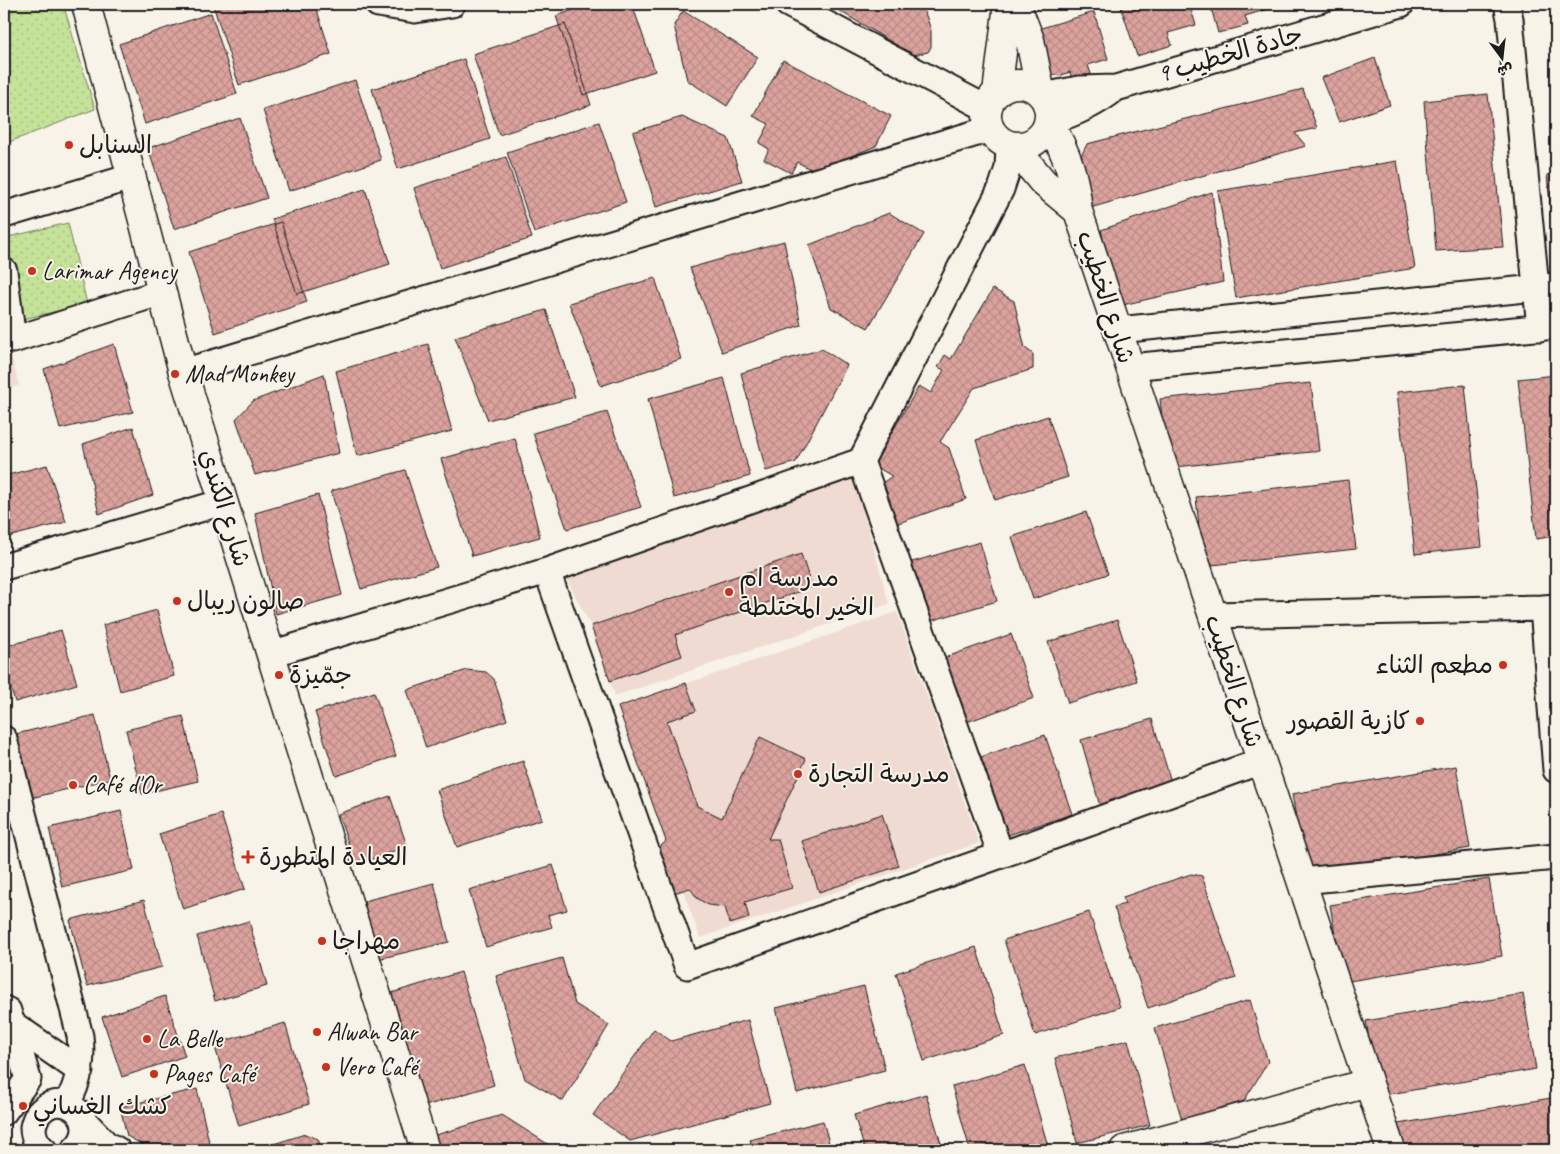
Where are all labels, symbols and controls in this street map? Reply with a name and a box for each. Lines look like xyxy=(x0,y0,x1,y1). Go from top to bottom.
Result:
street label: جادة الخطيب 9 xyxy=(1154,18,1306,90)
north arrow xyxy=(1478,32,1528,82)
text: ش xyxy=(1496,60,1515,80)
place label: السنابل xyxy=(79,129,152,161)
marker: السنابل xyxy=(63,139,75,151)
street label: شارع الخطيب xyxy=(1069,226,1143,368)
place label: Larimar Agency xyxy=(42,255,179,287)
marker: Larimar Agency xyxy=(26,265,38,277)
place label: Mad Monkey xyxy=(185,358,296,390)
marker: Mad Monkey xyxy=(169,368,181,380)
street label: شارع الكندي xyxy=(190,445,258,571)
place label: مدرسة ام الخير المختلطة xyxy=(739,562,874,623)
place label: صالون ريبال xyxy=(187,585,304,617)
marker: مدرسة ام الخير المختلطة xyxy=(723,586,735,598)
marker: صالون ريبال xyxy=(171,595,183,607)
street label: شارع الخطيب xyxy=(1197,610,1271,752)
place label: مطعم الثناء xyxy=(1375,649,1493,683)
place label: جمّيزة xyxy=(289,659,352,691)
marker: مطعم الثناء xyxy=(1497,659,1509,671)
marker: جمّيزة xyxy=(273,669,285,681)
place label: كازية القصور xyxy=(1286,705,1410,737)
marker: كازية القصور xyxy=(1414,715,1426,727)
place label: مدرسة التجارة xyxy=(808,758,950,790)
marker: مدرسة التجارة xyxy=(792,768,804,780)
place label: Café d'Or xyxy=(83,769,164,801)
marker: Café d'Or xyxy=(67,779,79,791)
place label: العيادة المتطورة xyxy=(259,841,408,873)
marker: العيادة المتطورة xyxy=(241,850,255,864)
place label: مهراجا xyxy=(332,925,400,957)
marker: مهراجا xyxy=(316,935,328,947)
place label: Alwan Bar xyxy=(327,1016,420,1048)
place label: La Belle xyxy=(157,1023,224,1055)
marker: Alwan Bar xyxy=(311,1026,323,1038)
marker: La Belle xyxy=(141,1033,153,1045)
place label: Vero Café xyxy=(336,1051,421,1083)
place label: Pages Café xyxy=(164,1058,259,1090)
marker: Vero Café xyxy=(320,1061,332,1073)
marker: Pages Café xyxy=(148,1068,160,1080)
place label: كشك الغساني xyxy=(33,1090,171,1127)
marker: كشك الغساني xyxy=(17,1100,29,1112)

